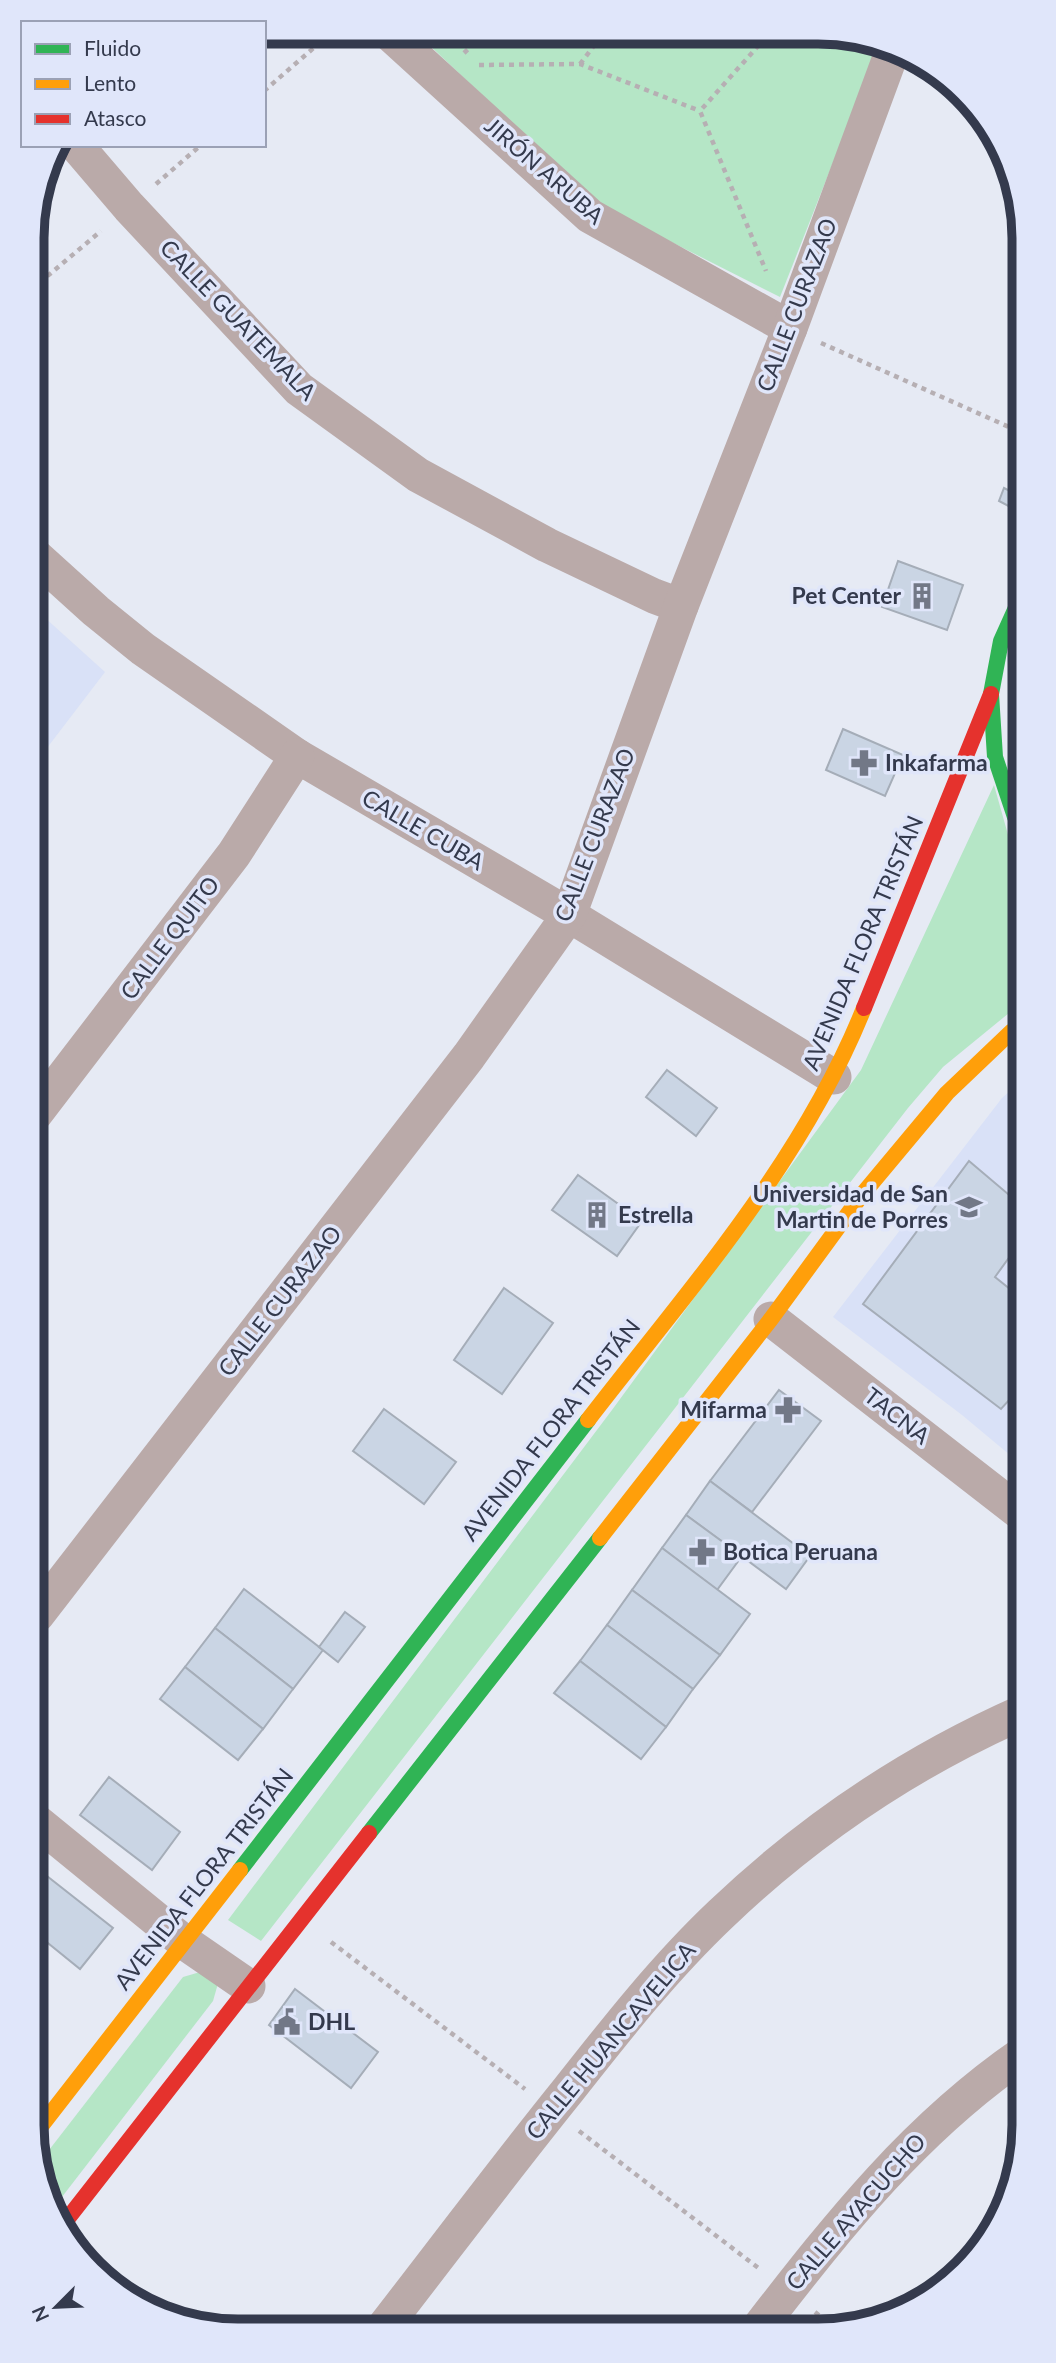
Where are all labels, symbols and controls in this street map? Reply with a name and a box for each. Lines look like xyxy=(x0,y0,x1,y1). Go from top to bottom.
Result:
legend xyxy=(21,21,266,147)
text: Fluido xyxy=(84,35,141,60)
text: Lento xyxy=(84,70,136,95)
text: Atasco xyxy=(84,105,146,130)
street label: JIRÓN ARUBA xyxy=(479,111,610,230)
street label: CALLE CURAZAO xyxy=(750,214,842,395)
street label: CALLE GUATEMALA xyxy=(155,233,323,406)
place label: Pet Center xyxy=(792,581,901,609)
building icon: Pet Center xyxy=(907,581,937,611)
street label: CALLE CURAZAO xyxy=(548,744,640,925)
pharmacy icon: Inkafarma xyxy=(849,748,879,778)
place label: Inkafarma xyxy=(885,748,988,776)
street label: CALLE CUBA xyxy=(358,783,490,876)
street label: AVENIDA FLORA TRISTÁN xyxy=(796,811,928,1074)
street label: CALLE QUITO xyxy=(114,870,225,1004)
place label: Universidad de San Martin de Porres xyxy=(753,1179,948,1233)
school or university icon: Universidad de San Martin de Porres xyxy=(954,1192,984,1222)
building icon: Estrella xyxy=(582,1200,612,1230)
place label: Estrella xyxy=(618,1200,693,1228)
street label: CALLE CURAZAO xyxy=(212,1220,347,1381)
street label: AVENIDA FLORA TRISTÁN xyxy=(455,1313,646,1546)
street label: TACNA xyxy=(859,1381,936,1450)
place label: Mifarma xyxy=(680,1395,767,1423)
pharmacy icon: Mifarma xyxy=(773,1395,803,1425)
pharmacy icon: Botica Peruana xyxy=(687,1537,717,1567)
place label: Botica Peruana xyxy=(723,1537,878,1565)
street label: AVENIDA FLORA TRISTÁN xyxy=(108,1762,299,1995)
street label: CALLE HUANCAVELICA xyxy=(520,1936,701,2145)
public building icon: DHL xyxy=(272,2007,302,2037)
place label: DHL xyxy=(308,2007,355,2035)
street label: CALLE AYACUCHO xyxy=(780,2127,931,2295)
north arrow xyxy=(21,2272,91,2342)
text: N xyxy=(27,2303,53,2325)

